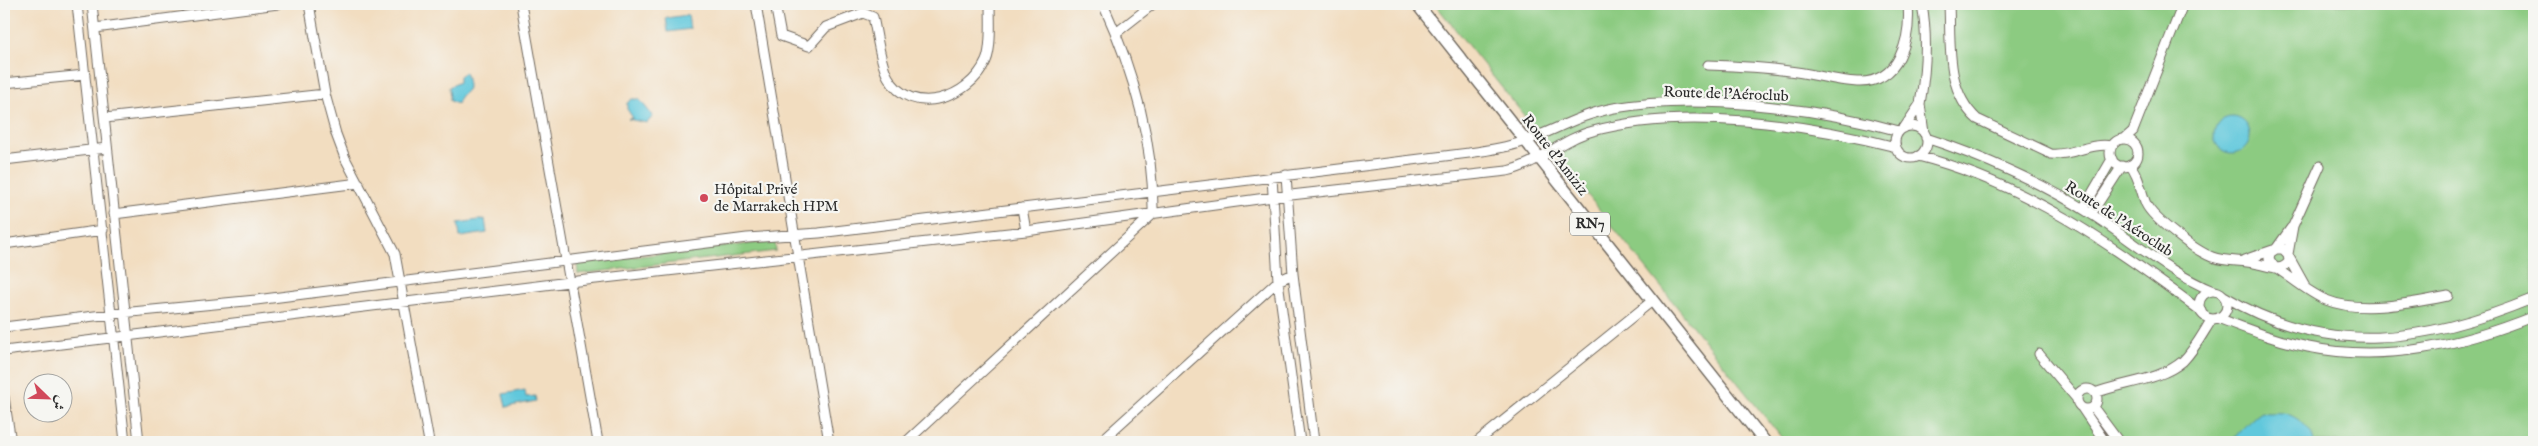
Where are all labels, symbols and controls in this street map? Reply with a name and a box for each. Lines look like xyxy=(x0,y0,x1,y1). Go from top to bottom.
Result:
street label: Route de l’Aéroclub xyxy=(1663,82,1789,106)
street label: Route d'Amiziz xyxy=(1517,111,1593,199)
street label: Route de l’Aéroclub xyxy=(2061,177,2177,261)
place label: Hôpital Privé de Marrakech HPM xyxy=(714,180,838,216)
marker: Hôpital Privé de Marrakech HPM xyxy=(698,192,710,204)
road number: RN7 xyxy=(1570,212,1610,235)
north arrow xyxy=(22,374,72,424)
text: ش xyxy=(48,393,70,413)

